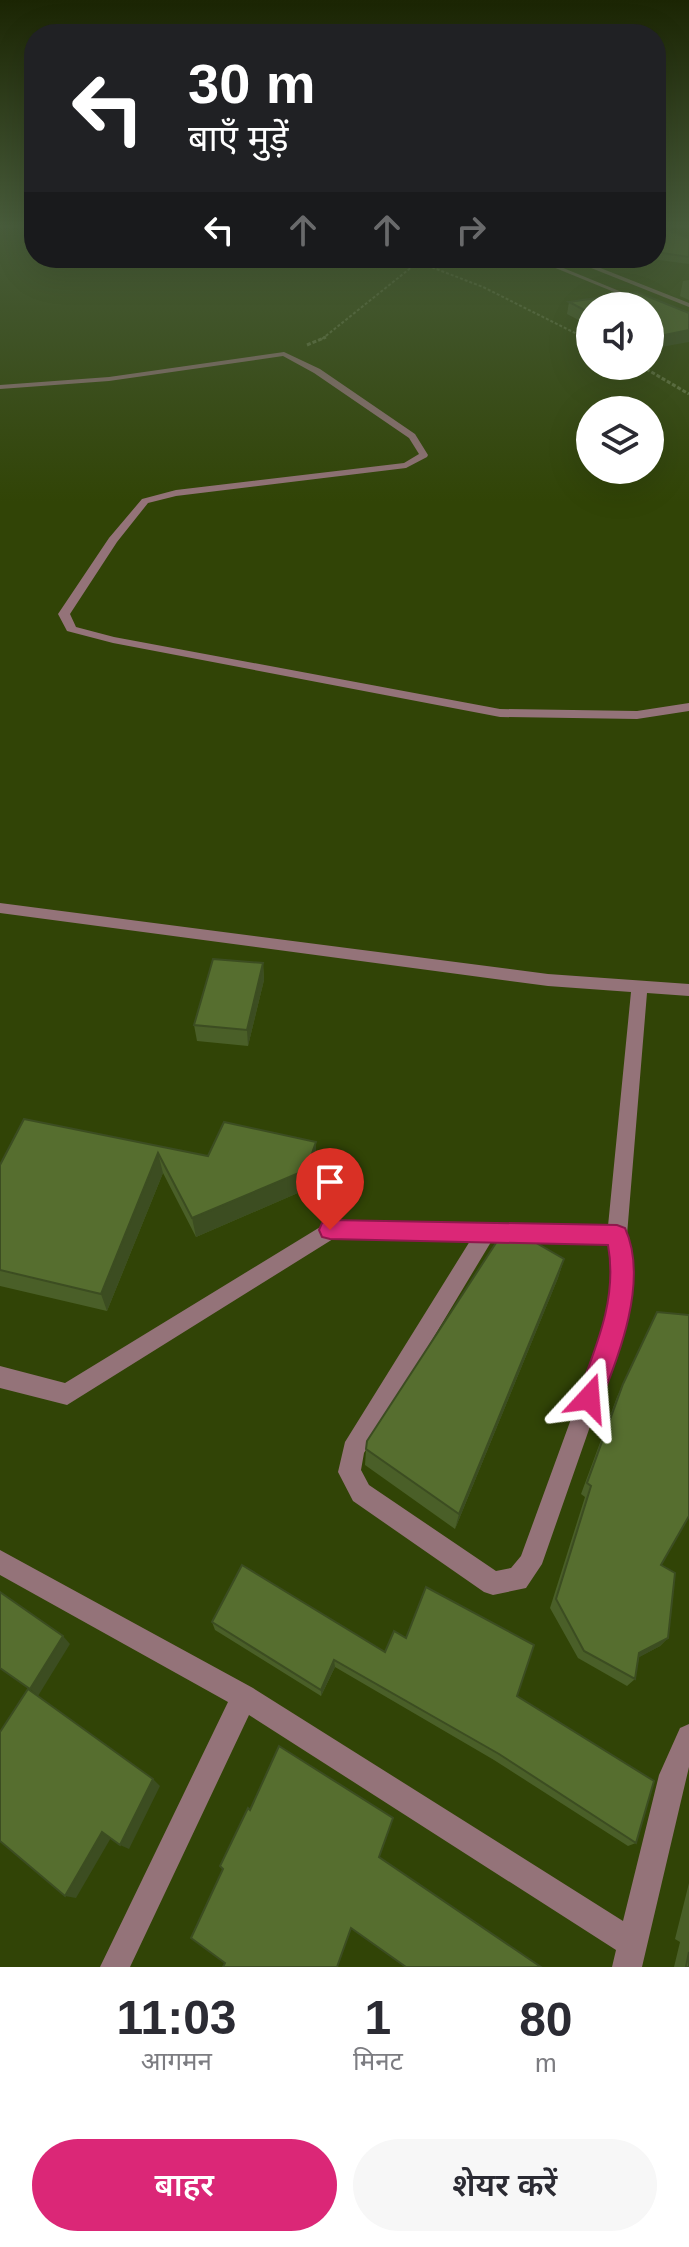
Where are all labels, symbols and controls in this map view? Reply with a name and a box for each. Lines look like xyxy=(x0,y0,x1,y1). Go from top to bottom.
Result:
text: 30 m xyxy=(188,52,316,115)
icon: left xyxy=(56,56,160,160)
text: बाएँ मुड़ें xyxy=(188,118,289,159)
icon: left xyxy=(197,208,241,252)
icon: ahead xyxy=(281,208,325,252)
icon: ahead xyxy=(365,208,409,252)
icon: right xyxy=(449,208,493,252)
map controls xyxy=(576,292,664,484)
button: sound xyxy=(576,292,664,380)
button: layers xyxy=(576,396,664,484)
pin xyxy=(296,1148,364,1230)
icon: arrive xyxy=(308,1160,352,1204)
position arrow xyxy=(547,1356,631,1440)
text: 11:03 xyxy=(116,1991,237,2044)
text: 1 xyxy=(365,1991,391,2044)
text: 80 xyxy=(519,1993,573,2046)
text: आगमन xyxy=(141,2046,212,2076)
text: मिनट xyxy=(353,2046,403,2076)
text: m xyxy=(535,2048,557,2078)
button: बाहर xyxy=(32,2139,337,2231)
button: शेयर करें xyxy=(353,2139,657,2231)

